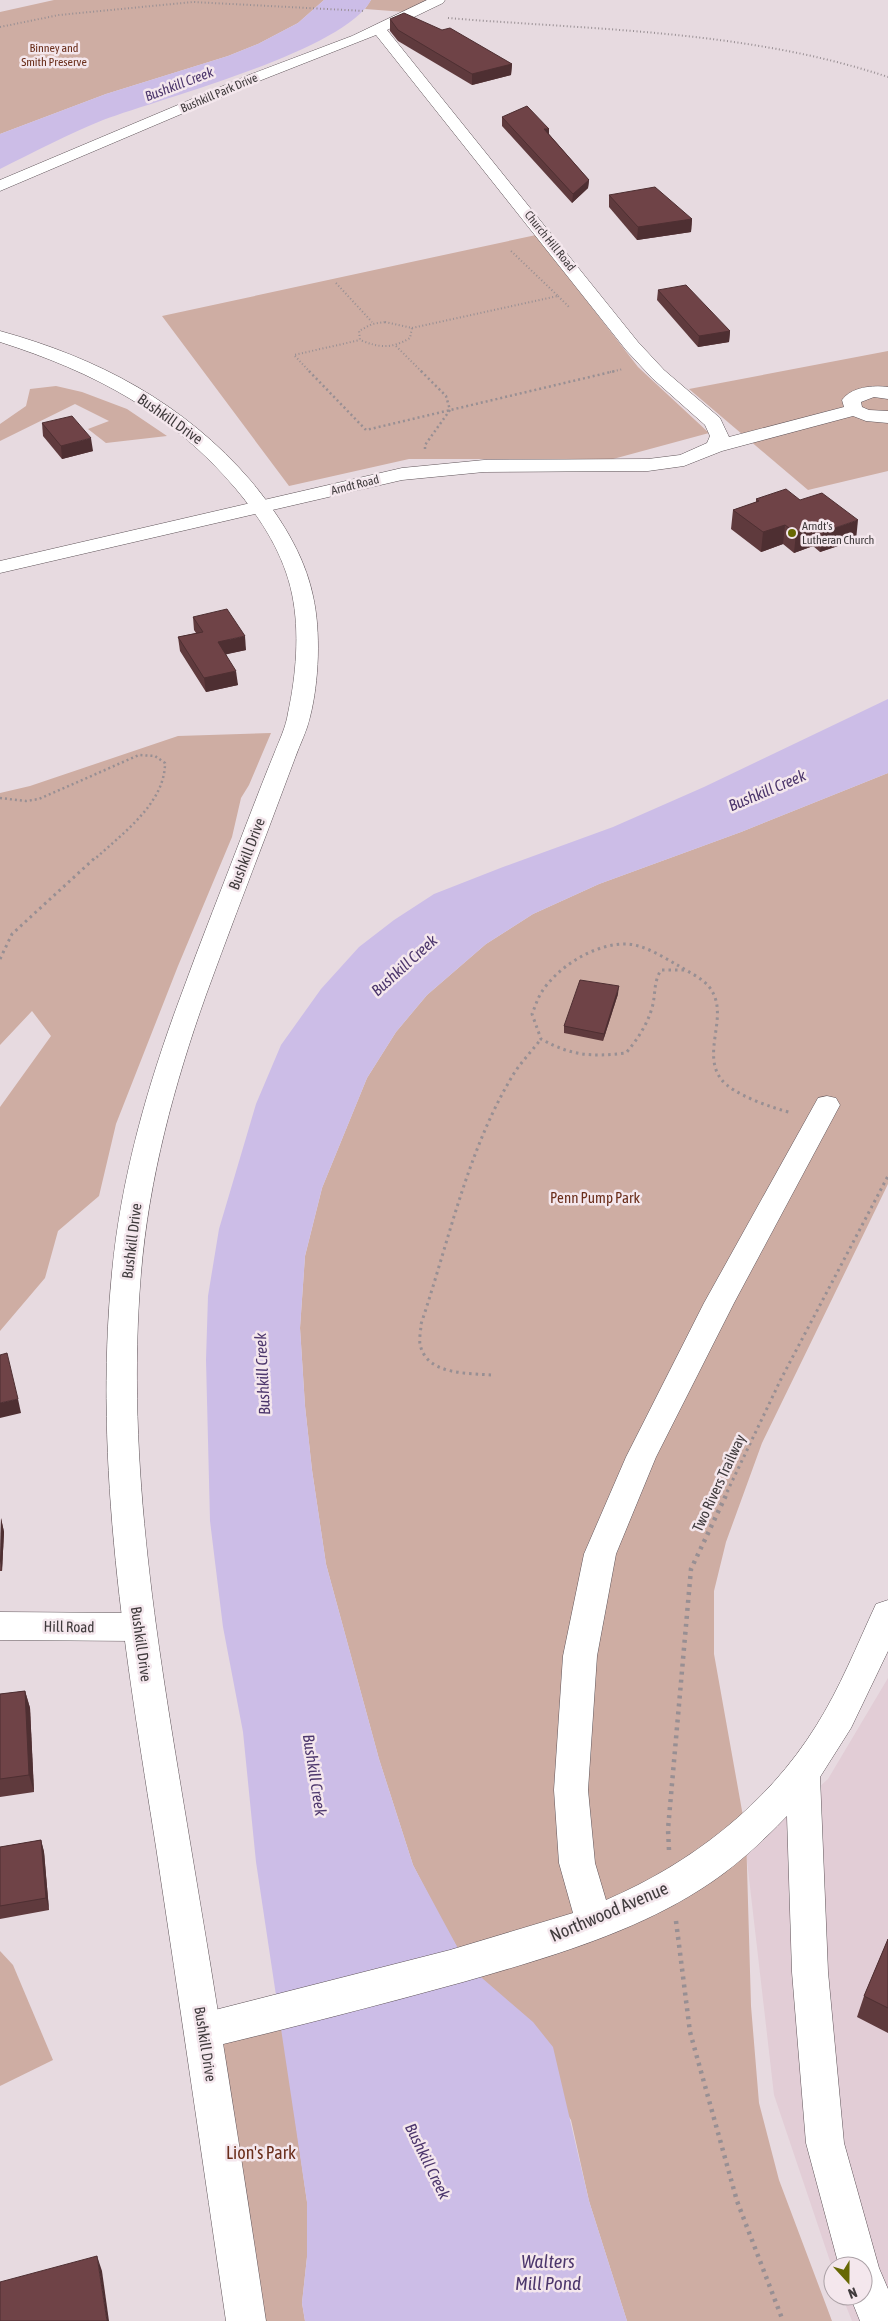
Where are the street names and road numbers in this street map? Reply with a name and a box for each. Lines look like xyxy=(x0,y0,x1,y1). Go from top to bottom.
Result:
street label: Bushkill Park Drive xyxy=(178,70,260,116)
street label: Church Hill Road xyxy=(522,208,578,274)
street label: Bushkill Drive xyxy=(134,390,206,447)
street label: Arndt Road xyxy=(330,472,380,498)
street label: Bushkill Drive xyxy=(225,815,268,892)
street label: Bushkill Drive xyxy=(118,1202,145,1280)
street label: Two Rivers Trailway xyxy=(689,1431,749,1534)
street label: Bushkill Drive xyxy=(128,1605,155,1683)
street label: Hill Road xyxy=(43,1618,95,1635)
street label: Northwood Avenue xyxy=(547,1877,671,1946)
street label: Bushkill Drive xyxy=(191,2005,220,2083)

